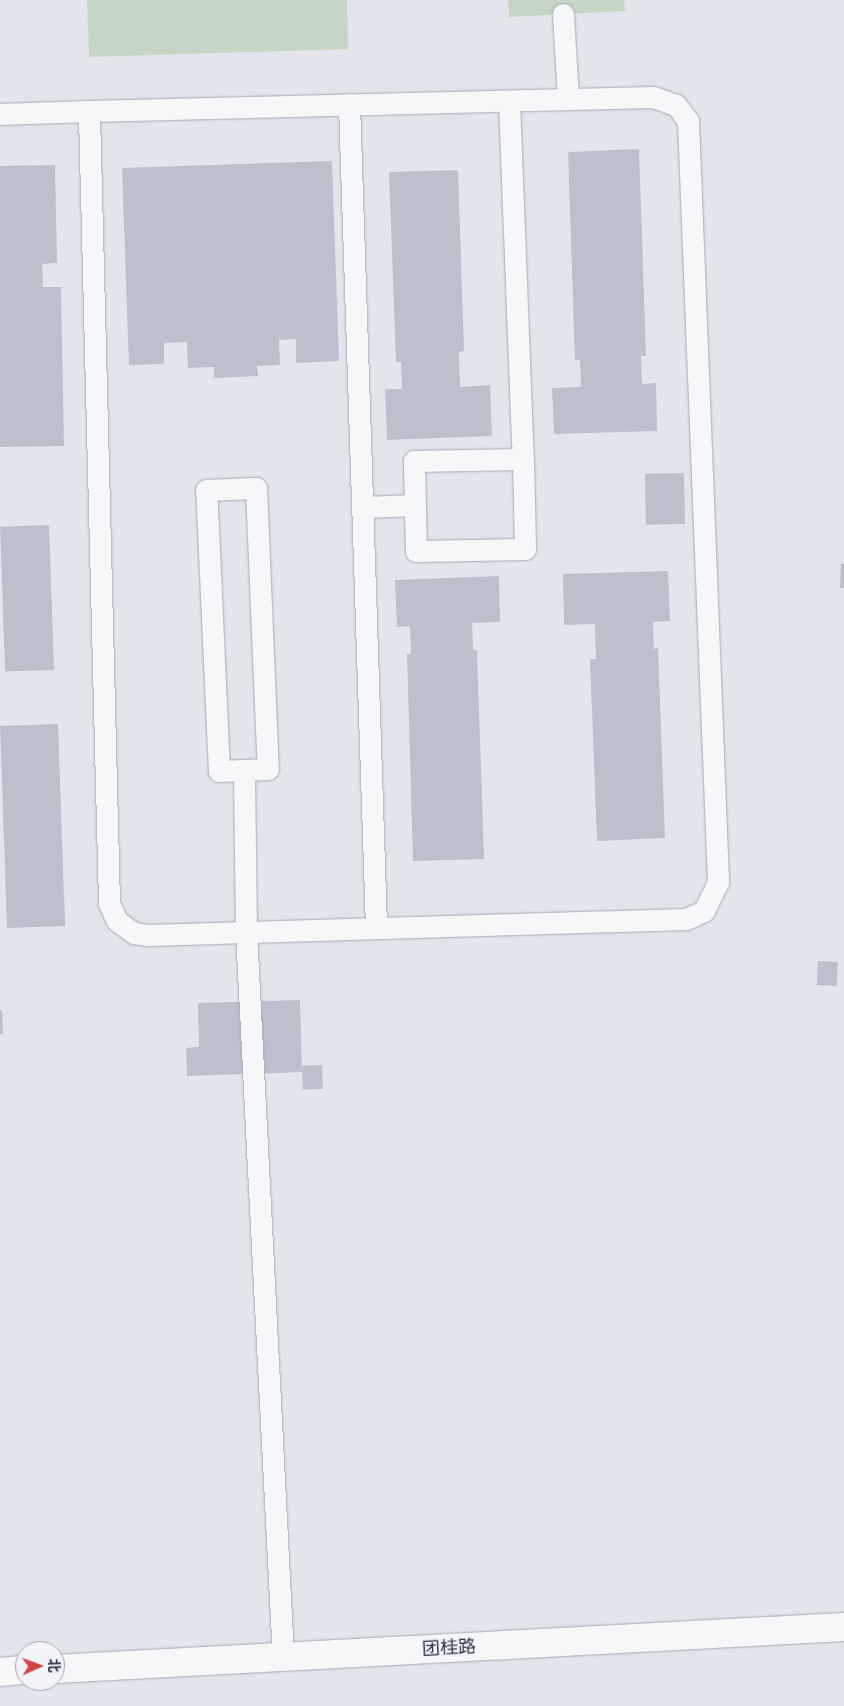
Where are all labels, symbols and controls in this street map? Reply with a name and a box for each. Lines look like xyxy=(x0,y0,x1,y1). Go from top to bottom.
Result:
street label: 团桂路 xyxy=(421,1636,477,1660)
north arrow xyxy=(15,1641,65,1691)
text: 北 xyxy=(45,1658,63,1673)

